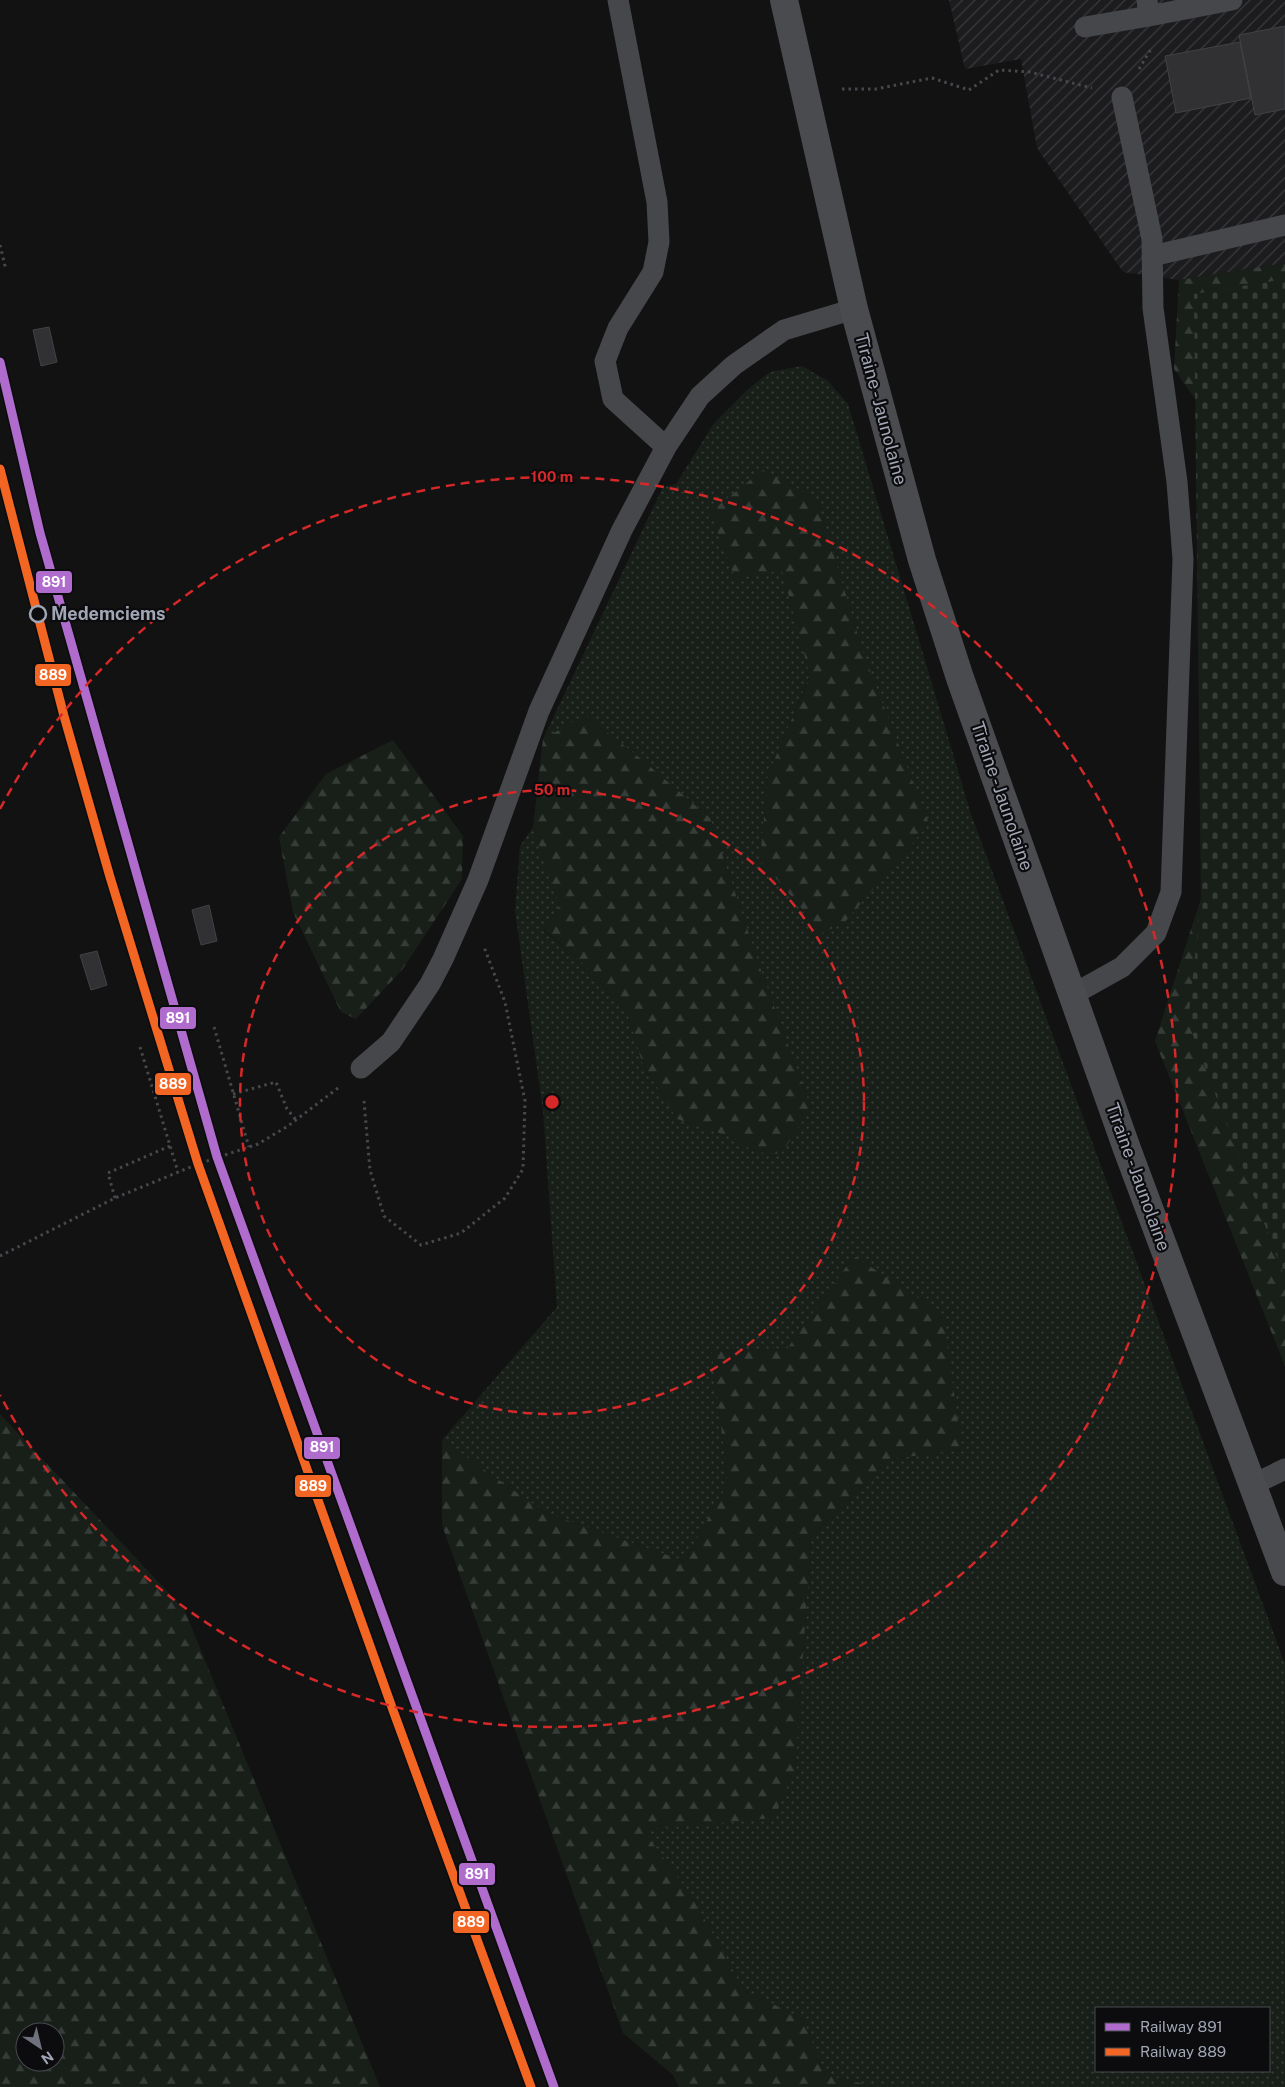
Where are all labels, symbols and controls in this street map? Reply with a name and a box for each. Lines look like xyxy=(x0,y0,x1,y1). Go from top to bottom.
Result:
street label: Tīraine - Jaunolaine xyxy=(851,331,912,487)
text: 100 m xyxy=(531,468,573,485)
line badge: 891 xyxy=(35,570,73,594)
text: 891 xyxy=(42,574,66,590)
place label: Medemciems xyxy=(51,603,166,624)
marker: Medemciems xyxy=(29,605,47,623)
line badge: 889 xyxy=(34,663,72,687)
text: 889 xyxy=(39,667,67,683)
street label: Tīraine - Jaunolaine xyxy=(967,719,1038,873)
text: 50 m xyxy=(534,781,570,798)
line badge: 891 xyxy=(159,1006,197,1030)
text: 891 xyxy=(166,1010,190,1026)
line badge: 889 xyxy=(154,1072,192,1096)
text: 889 xyxy=(159,1076,187,1092)
centre of rings xyxy=(543,1093,561,1111)
street label: Tīraine - Jaunolaine xyxy=(1102,1100,1175,1254)
line badge: 891 xyxy=(303,1436,341,1460)
text: 891 xyxy=(310,1439,334,1455)
line badge: 889 xyxy=(294,1474,332,1498)
text: 889 xyxy=(299,1478,327,1494)
line badge: 891 xyxy=(458,1862,496,1886)
text: 891 xyxy=(465,1866,489,1882)
line badge: 889 xyxy=(452,1910,490,1934)
text: 889 xyxy=(457,1914,485,1930)
legend xyxy=(1095,2007,1270,2072)
text: Railway 891 xyxy=(1140,2018,1223,2035)
north arrow xyxy=(15,2022,65,2072)
text: Railway 889 xyxy=(1140,2043,1226,2060)
text: N xyxy=(38,2048,57,2067)

